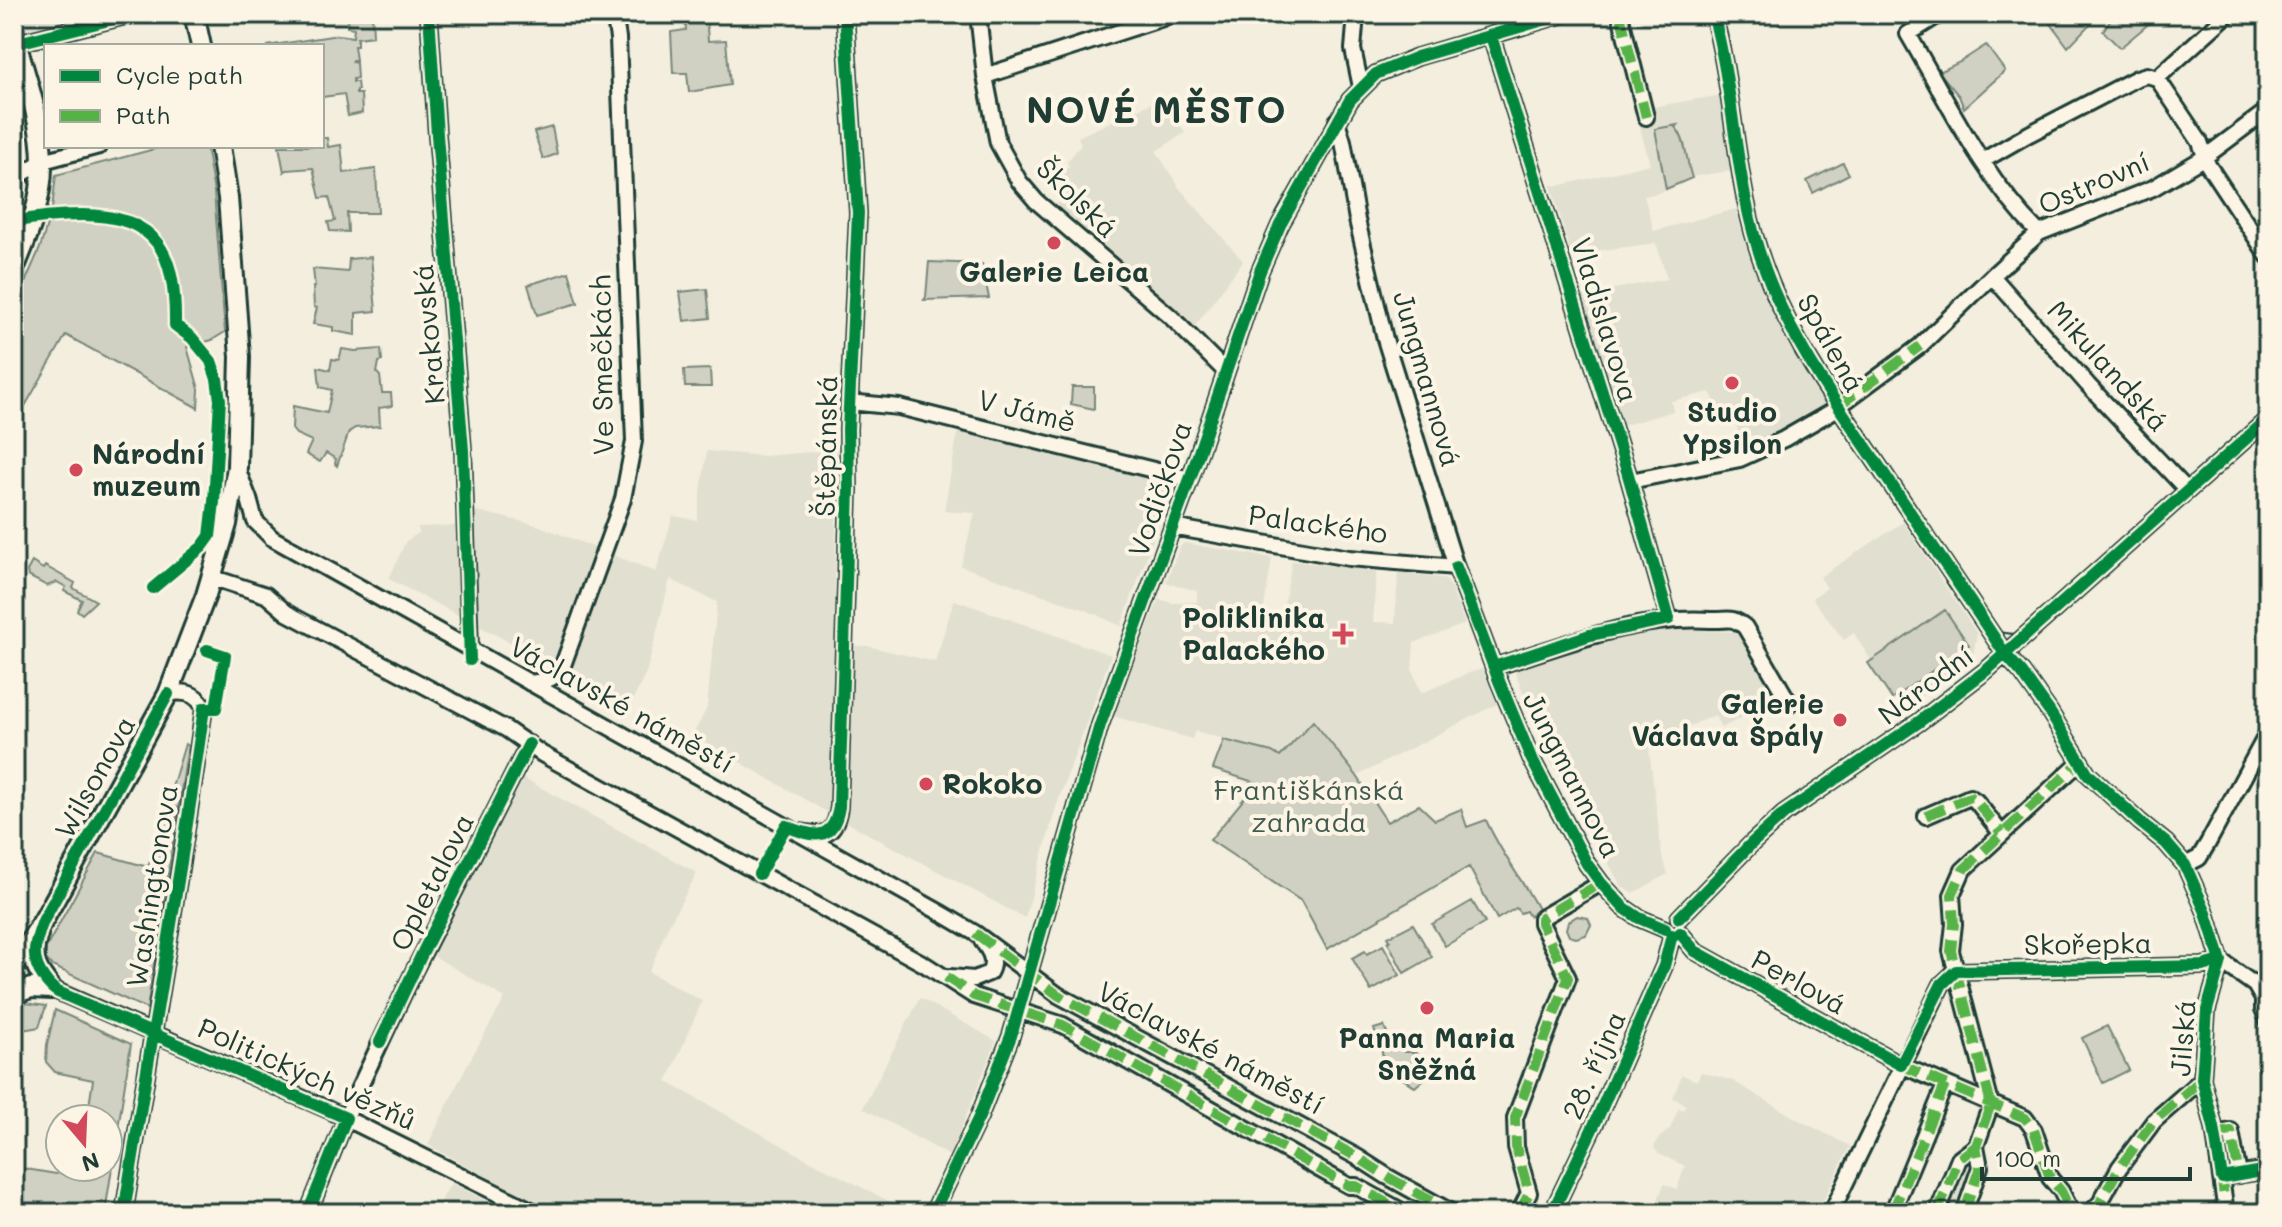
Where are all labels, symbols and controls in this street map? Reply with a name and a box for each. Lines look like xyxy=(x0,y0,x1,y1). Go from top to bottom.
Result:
legend xyxy=(44,44,324,148)
text: Cycle path xyxy=(116,59,242,90)
district label: NOVÉ MĚSTO xyxy=(1026,85,1288,132)
text: Path xyxy=(116,99,170,130)
street label: Ostrovní xyxy=(2032,142,2155,222)
street label: Školská xyxy=(1029,150,1126,245)
street label: Vladislavova xyxy=(1564,233,1648,407)
marker: Galerie Leica xyxy=(1045,234,1063,252)
place label: Galerie Leica xyxy=(959,253,1149,289)
street label: Krakovská xyxy=(404,262,452,406)
street label: Ve Smečkách xyxy=(581,274,621,456)
street label: Jungmannová xyxy=(1386,287,1470,471)
street label: Spálená xyxy=(1790,287,1874,398)
street label: Mikulandská xyxy=(2040,292,2177,439)
marker: Studio Ypsilon xyxy=(1723,374,1741,392)
street label: Štěpánská xyxy=(806,375,844,517)
street label: V Jámě xyxy=(975,381,1080,440)
place label: Studio Ypsilon xyxy=(1682,393,1782,461)
street label: Vodičkova xyxy=(1119,416,1199,561)
place label: Národní muzeum xyxy=(92,435,206,503)
marker: Národní muzeum xyxy=(67,461,85,479)
street label: Palackého xyxy=(1246,495,1390,551)
place label: Poliklinika Palackého xyxy=(1182,599,1325,667)
marker: Poliklinika Palackého xyxy=(1332,623,1354,645)
street label: Václavské náměstí xyxy=(504,627,741,781)
street label: Národní xyxy=(1870,636,1980,732)
street label: Jungmannova xyxy=(1516,685,1630,864)
place label: Galerie Václava Špály xyxy=(1631,685,1824,754)
street label: Wilsonova xyxy=(46,709,143,844)
marker: Galerie Václava Špály xyxy=(1831,711,1849,729)
place label: Rokoko xyxy=(942,765,1043,801)
park label: Františkánská zahrada xyxy=(1214,771,1404,839)
marker: Rokoko xyxy=(917,775,935,793)
street label: Washingtonova xyxy=(117,782,185,990)
street label: Opletalova xyxy=(381,807,481,956)
street label: Skořepka xyxy=(2024,924,2152,962)
street label: Perlová xyxy=(1746,940,1853,1022)
street label: Václavské náměstí xyxy=(1092,972,1331,1122)
street label: Jilská xyxy=(2161,998,2203,1078)
marker: Panna Maria Sněžná xyxy=(1418,999,1436,1017)
street label: 28. října xyxy=(1553,1005,1633,1124)
street label: Politických vězňů xyxy=(193,1009,422,1137)
place label: Panna Maria Sněžná xyxy=(1339,1019,1515,1087)
north arrow xyxy=(44,1103,124,1183)
scale bar xyxy=(1982,1131,2190,1181)
text: 100 m xyxy=(1994,1142,2061,1173)
text: N xyxy=(78,1146,103,1179)

